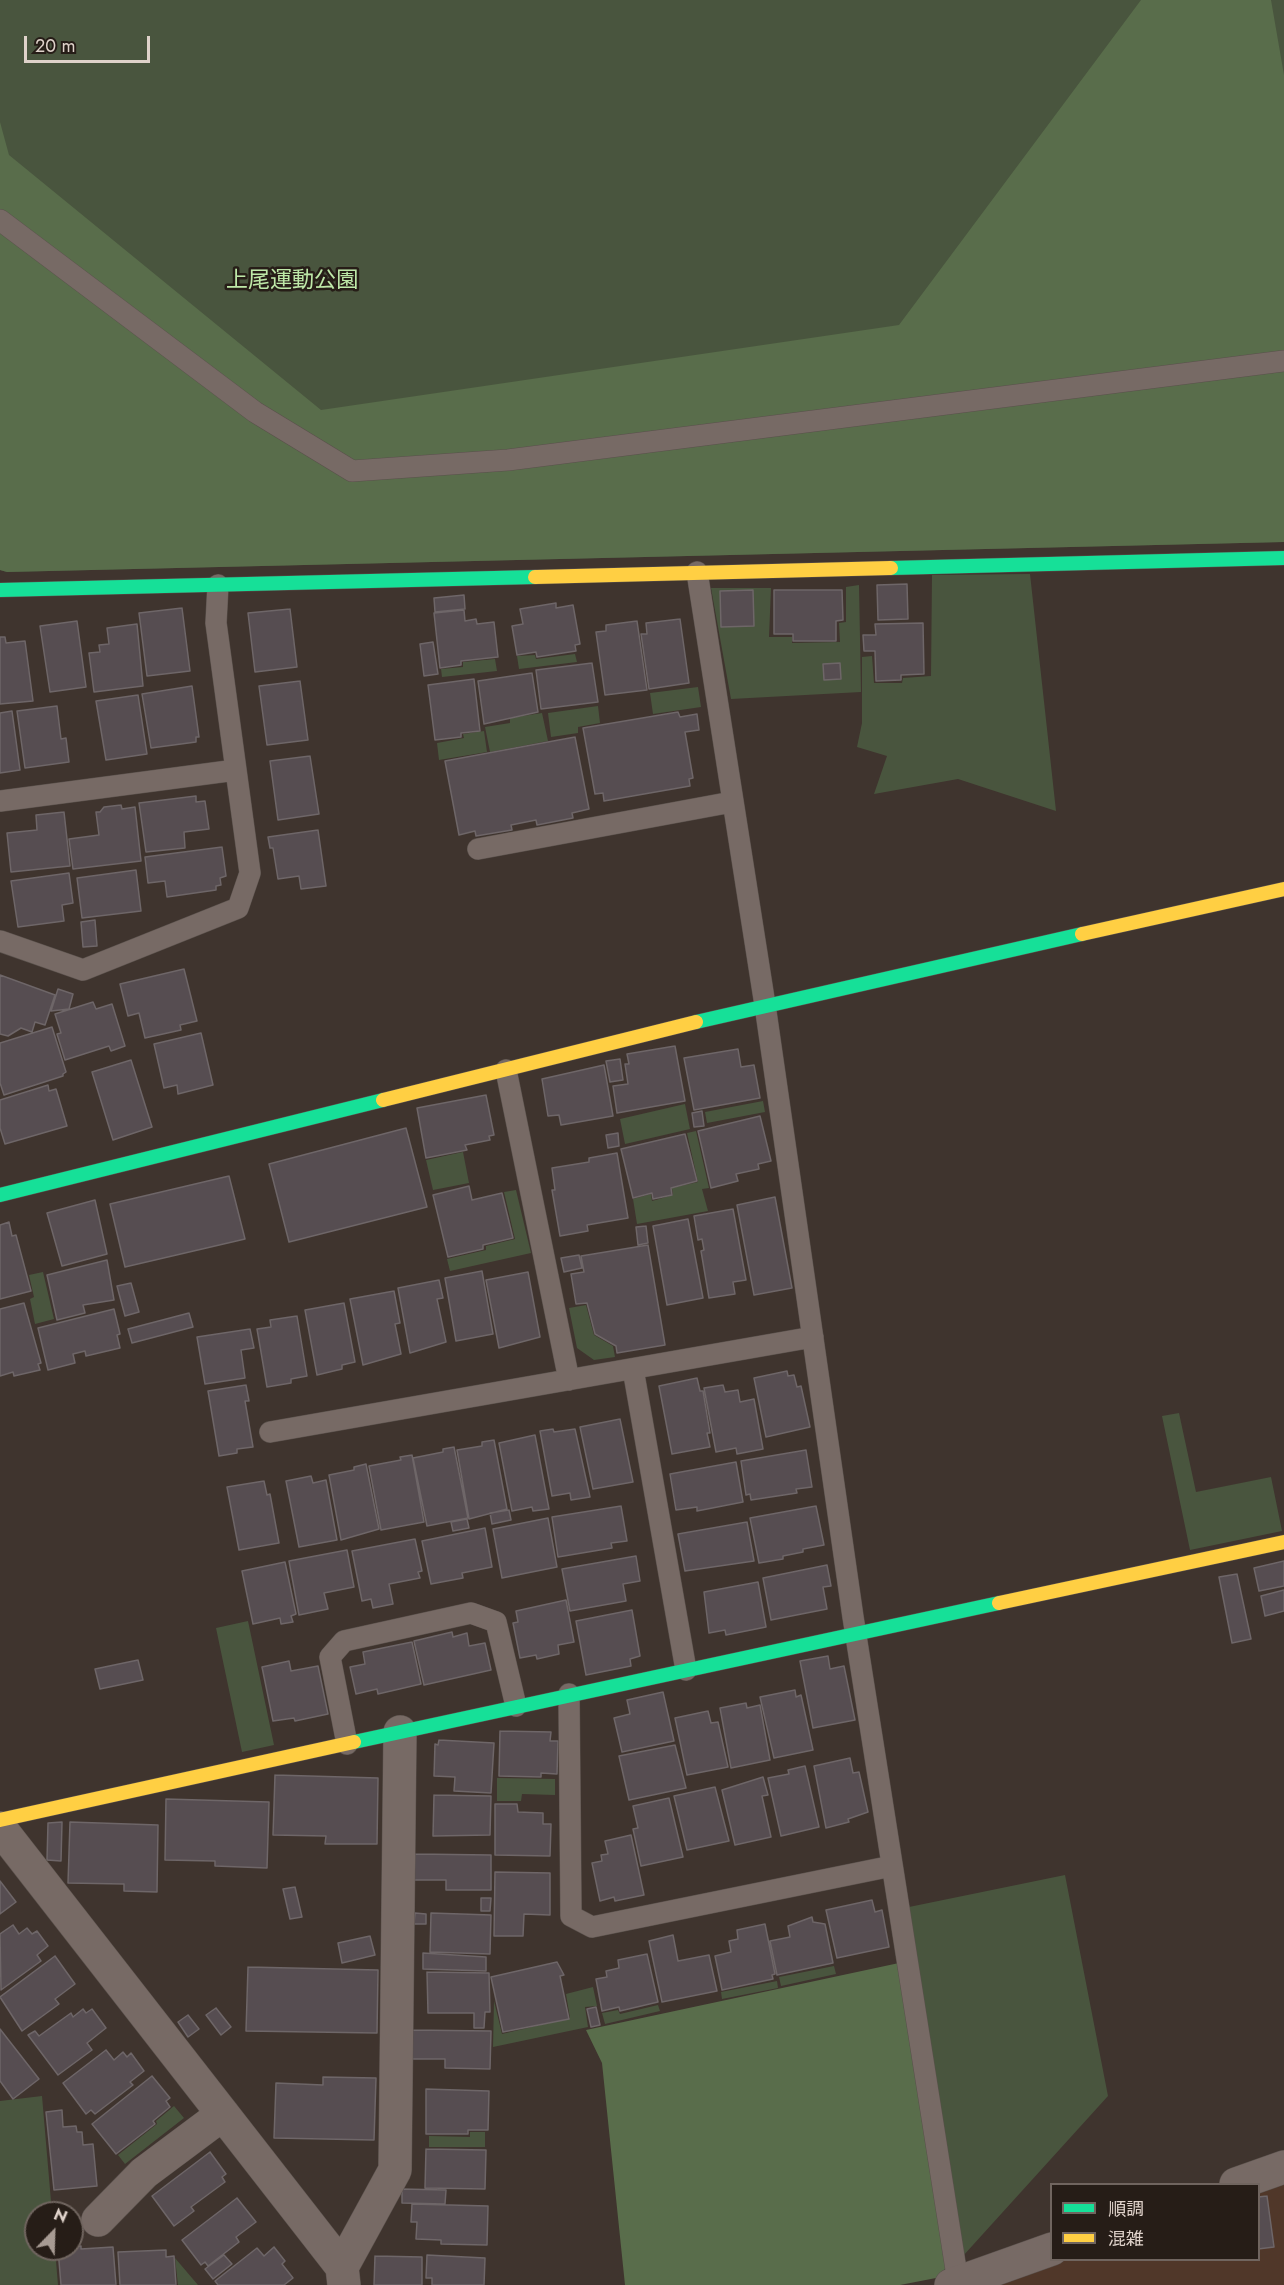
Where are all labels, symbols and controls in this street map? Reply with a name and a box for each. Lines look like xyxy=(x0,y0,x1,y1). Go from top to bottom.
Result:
scale bar xyxy=(27,24,153,62)
text: 20 m xyxy=(35,33,75,59)
park label: 上尾運動公園 xyxy=(226,269,358,295)
legend xyxy=(1050,2183,1260,2261)
text: 順調 xyxy=(1108,2196,1144,2222)
north arrow xyxy=(24,2201,84,2261)
text: N xyxy=(50,2203,71,2229)
text: 混雑 xyxy=(1108,2226,1144,2252)

